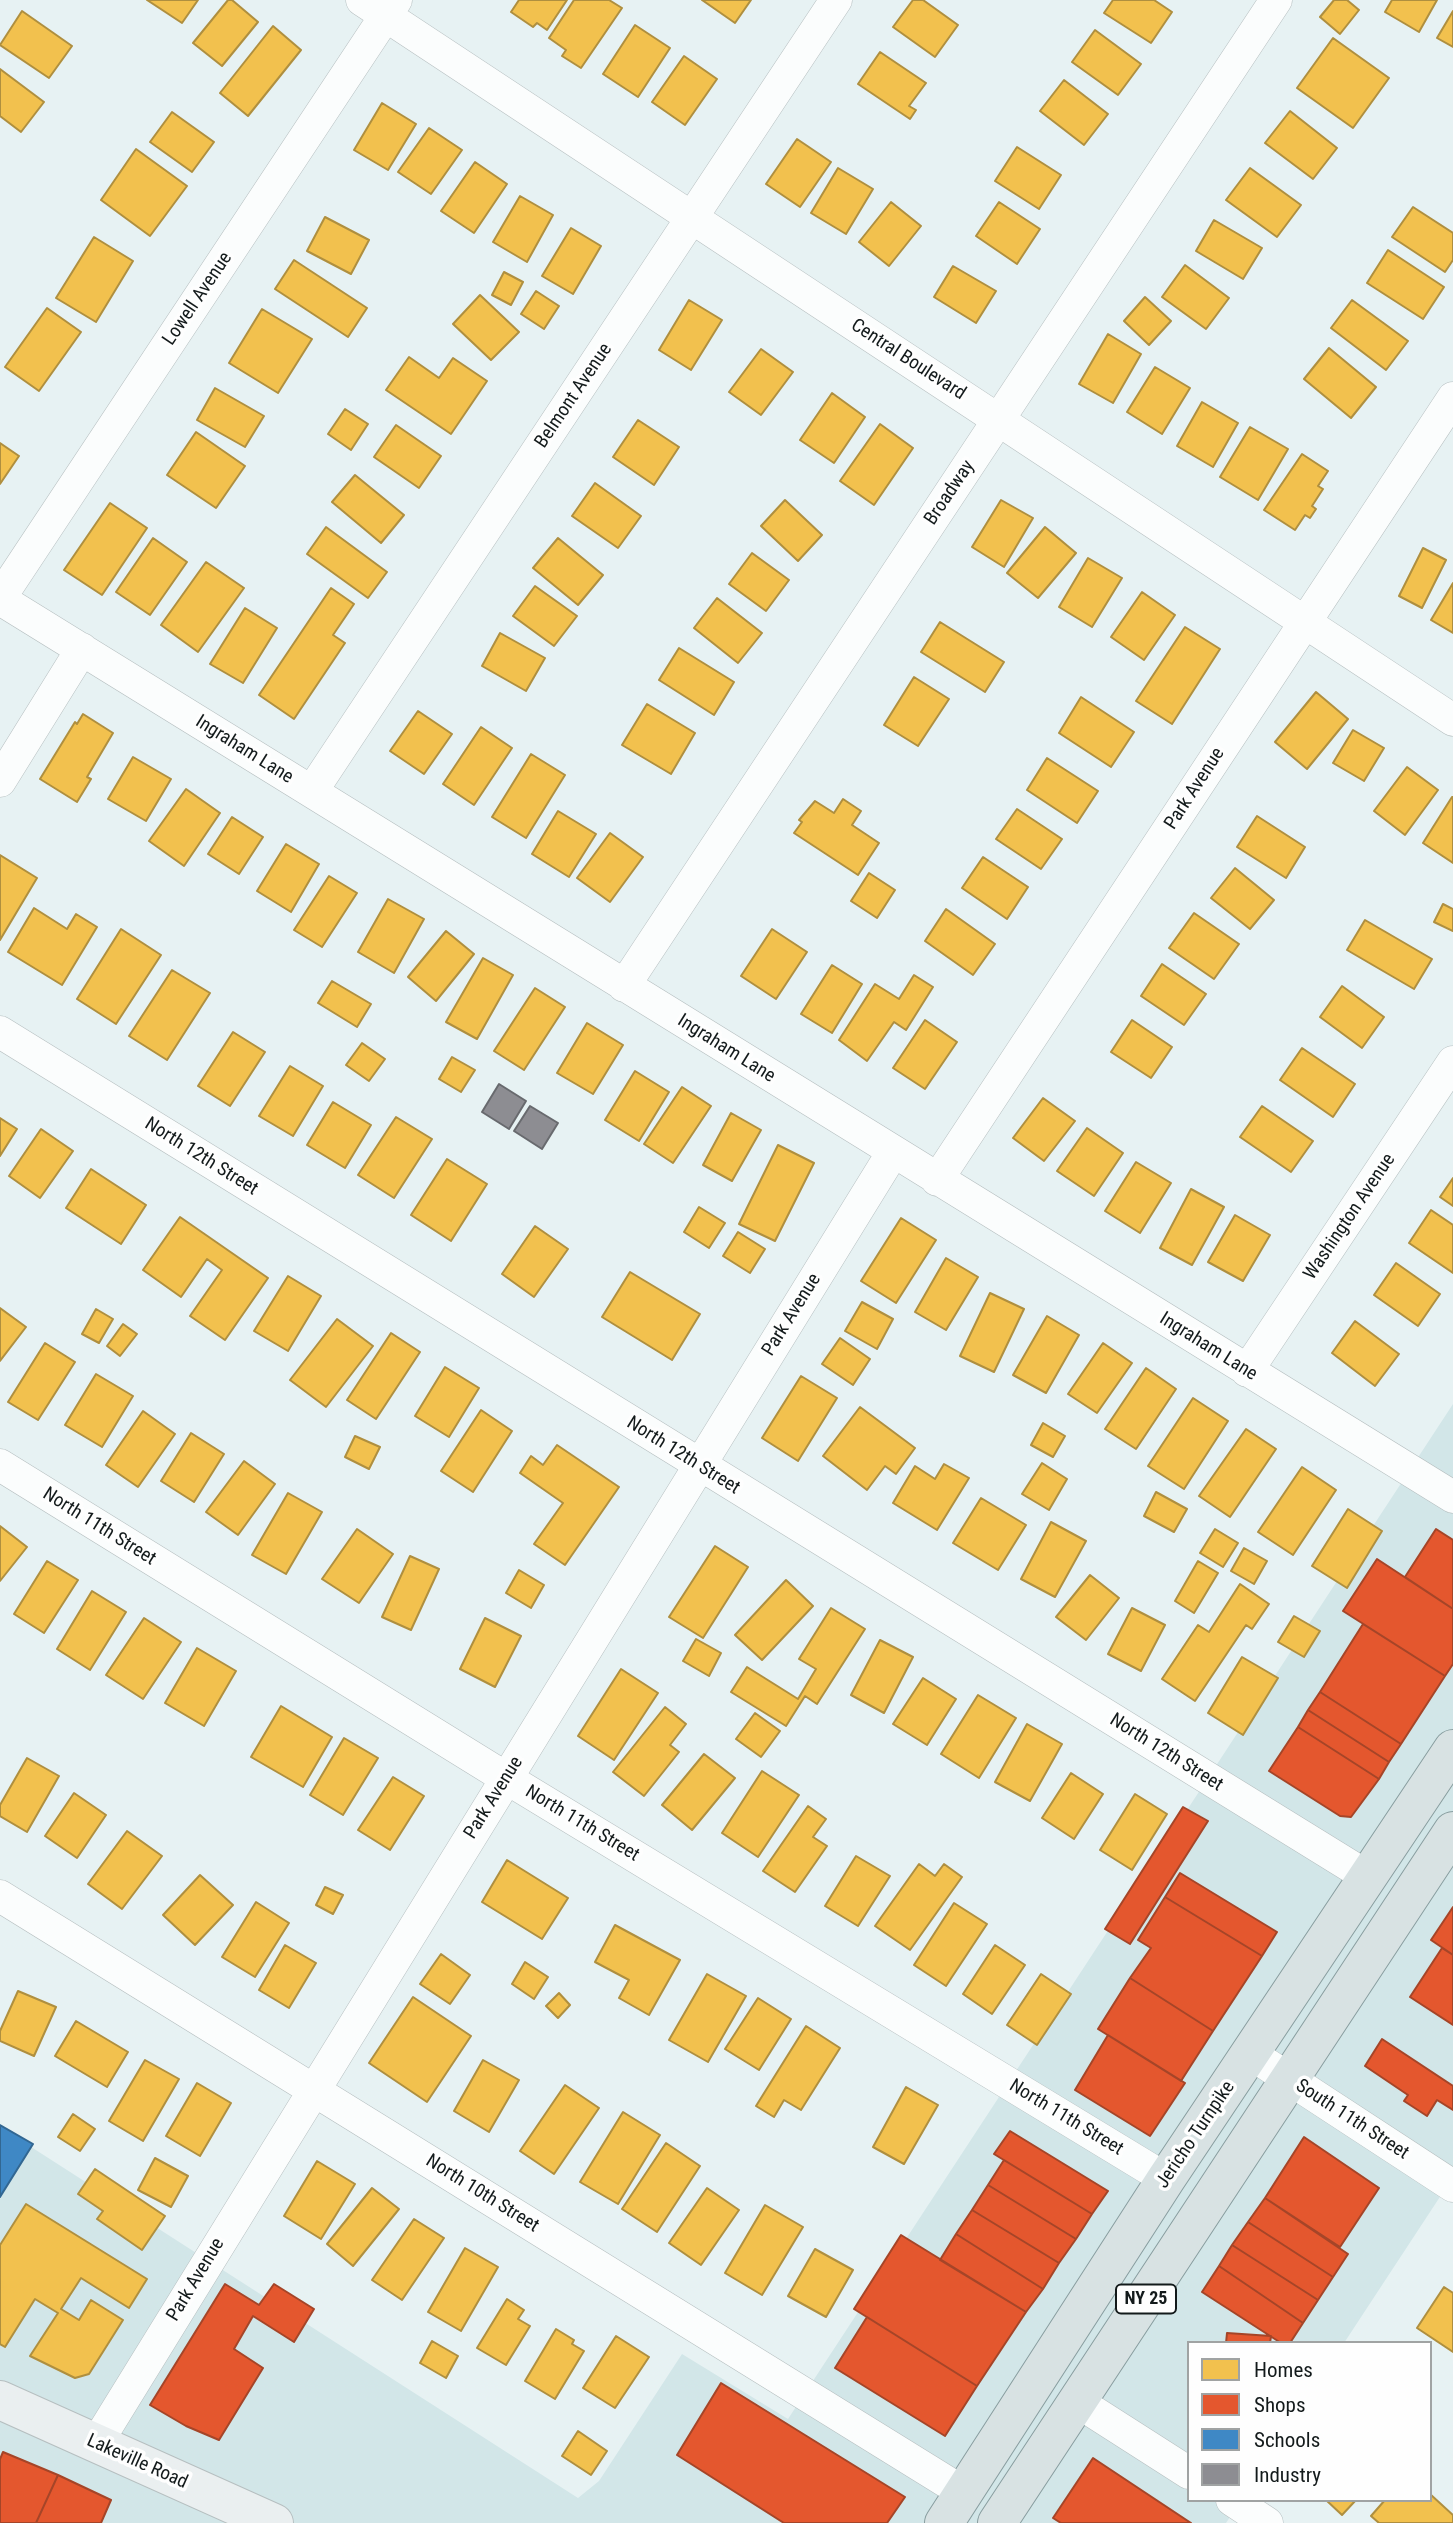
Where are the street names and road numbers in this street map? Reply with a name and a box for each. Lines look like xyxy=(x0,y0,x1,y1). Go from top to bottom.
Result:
street label: Lowell Avenue xyxy=(158,248,238,350)
street label: Central Boulevard xyxy=(846,314,970,406)
street label: Belmont Avenue xyxy=(531,339,617,453)
street label: Broadway xyxy=(920,456,980,530)
street label: Ingraham Lane xyxy=(191,711,297,789)
street label: Park Avenue xyxy=(1160,744,1230,834)
street label: Ingraham Lane xyxy=(673,1010,779,1088)
street label: North 12th Street xyxy=(140,1113,262,1201)
street label: Washington Avenue xyxy=(1299,1150,1401,1284)
street label: Park Avenue xyxy=(758,1270,826,1360)
street label: Ingraham Lane xyxy=(1155,1308,1261,1386)
street label: North 12th Street xyxy=(622,1412,744,1500)
street label: North 11th Street xyxy=(38,1483,160,1571)
street label: North 12th Street xyxy=(1105,1709,1227,1797)
street label: Park Avenue xyxy=(460,1753,528,1843)
street label: North 11th Street xyxy=(521,1781,643,1867)
street label: North 11th Street xyxy=(1005,2075,1127,2161)
street label: South 11th Street xyxy=(1291,2075,1413,2165)
street label: Jericho Turnpike xyxy=(1152,2077,1240,2193)
street label: North 10th Street xyxy=(421,2150,543,2238)
street label: Park Avenue xyxy=(162,2234,230,2326)
road number: NY 25 xyxy=(1116,2284,1176,2314)
street label: Lakeville Road xyxy=(83,2430,191,2494)

